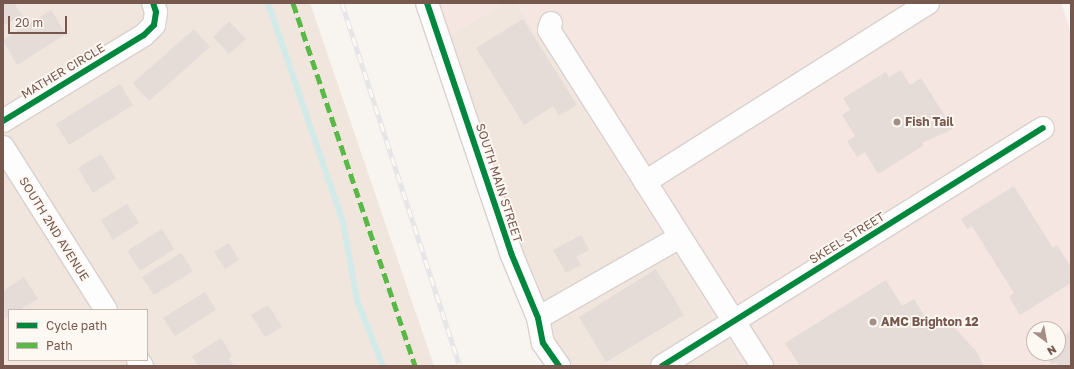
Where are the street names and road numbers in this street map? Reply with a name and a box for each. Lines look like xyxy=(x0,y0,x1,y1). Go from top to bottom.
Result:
street label: MATHER CIRCLE xyxy=(19,40,107,102)
street label: SOUTH MAIN STREET xyxy=(473,122,525,244)
street label: SOUTH 2ND AVENUE xyxy=(16,174,92,284)
street label: SKEEL STREET xyxy=(807,209,887,267)

